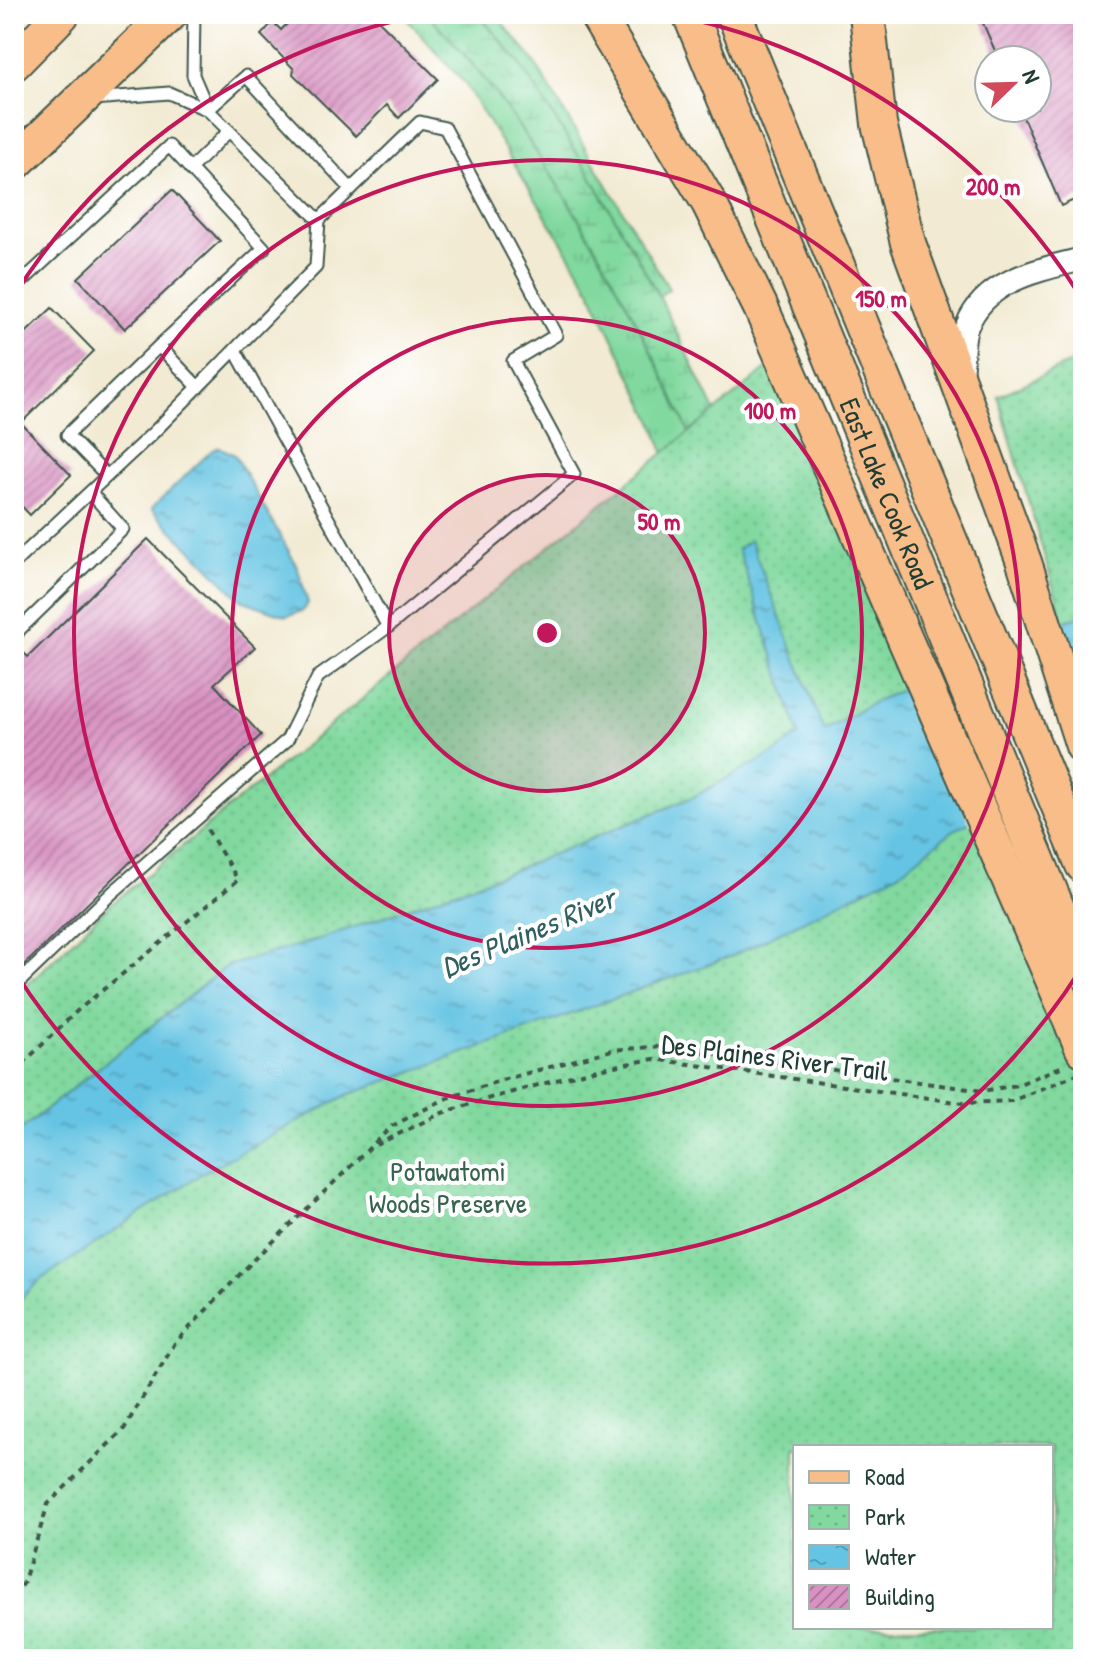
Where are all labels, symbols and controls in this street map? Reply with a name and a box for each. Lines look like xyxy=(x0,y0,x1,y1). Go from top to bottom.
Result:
north arrow xyxy=(973,44,1053,124)
text: N xyxy=(1015,65,1048,88)
text: 200 m xyxy=(966,170,1020,202)
text: 150 m xyxy=(855,282,907,314)
street label: East Lake Cook Road xyxy=(831,392,943,594)
text: 100 m xyxy=(744,394,796,426)
text: 50 m xyxy=(638,505,680,537)
centre of rings xyxy=(533,619,561,647)
water label: Des Plaines River xyxy=(435,876,624,987)
street label: Des Plaines River Trail xyxy=(660,1024,891,1090)
park label: Potawatomi Woods Preserve xyxy=(369,1152,527,1222)
legend xyxy=(793,1445,1053,1629)
text: Road xyxy=(865,1460,904,1492)
text: Park xyxy=(865,1500,905,1532)
text: Water xyxy=(865,1540,916,1572)
text: Building xyxy=(865,1580,935,1612)

